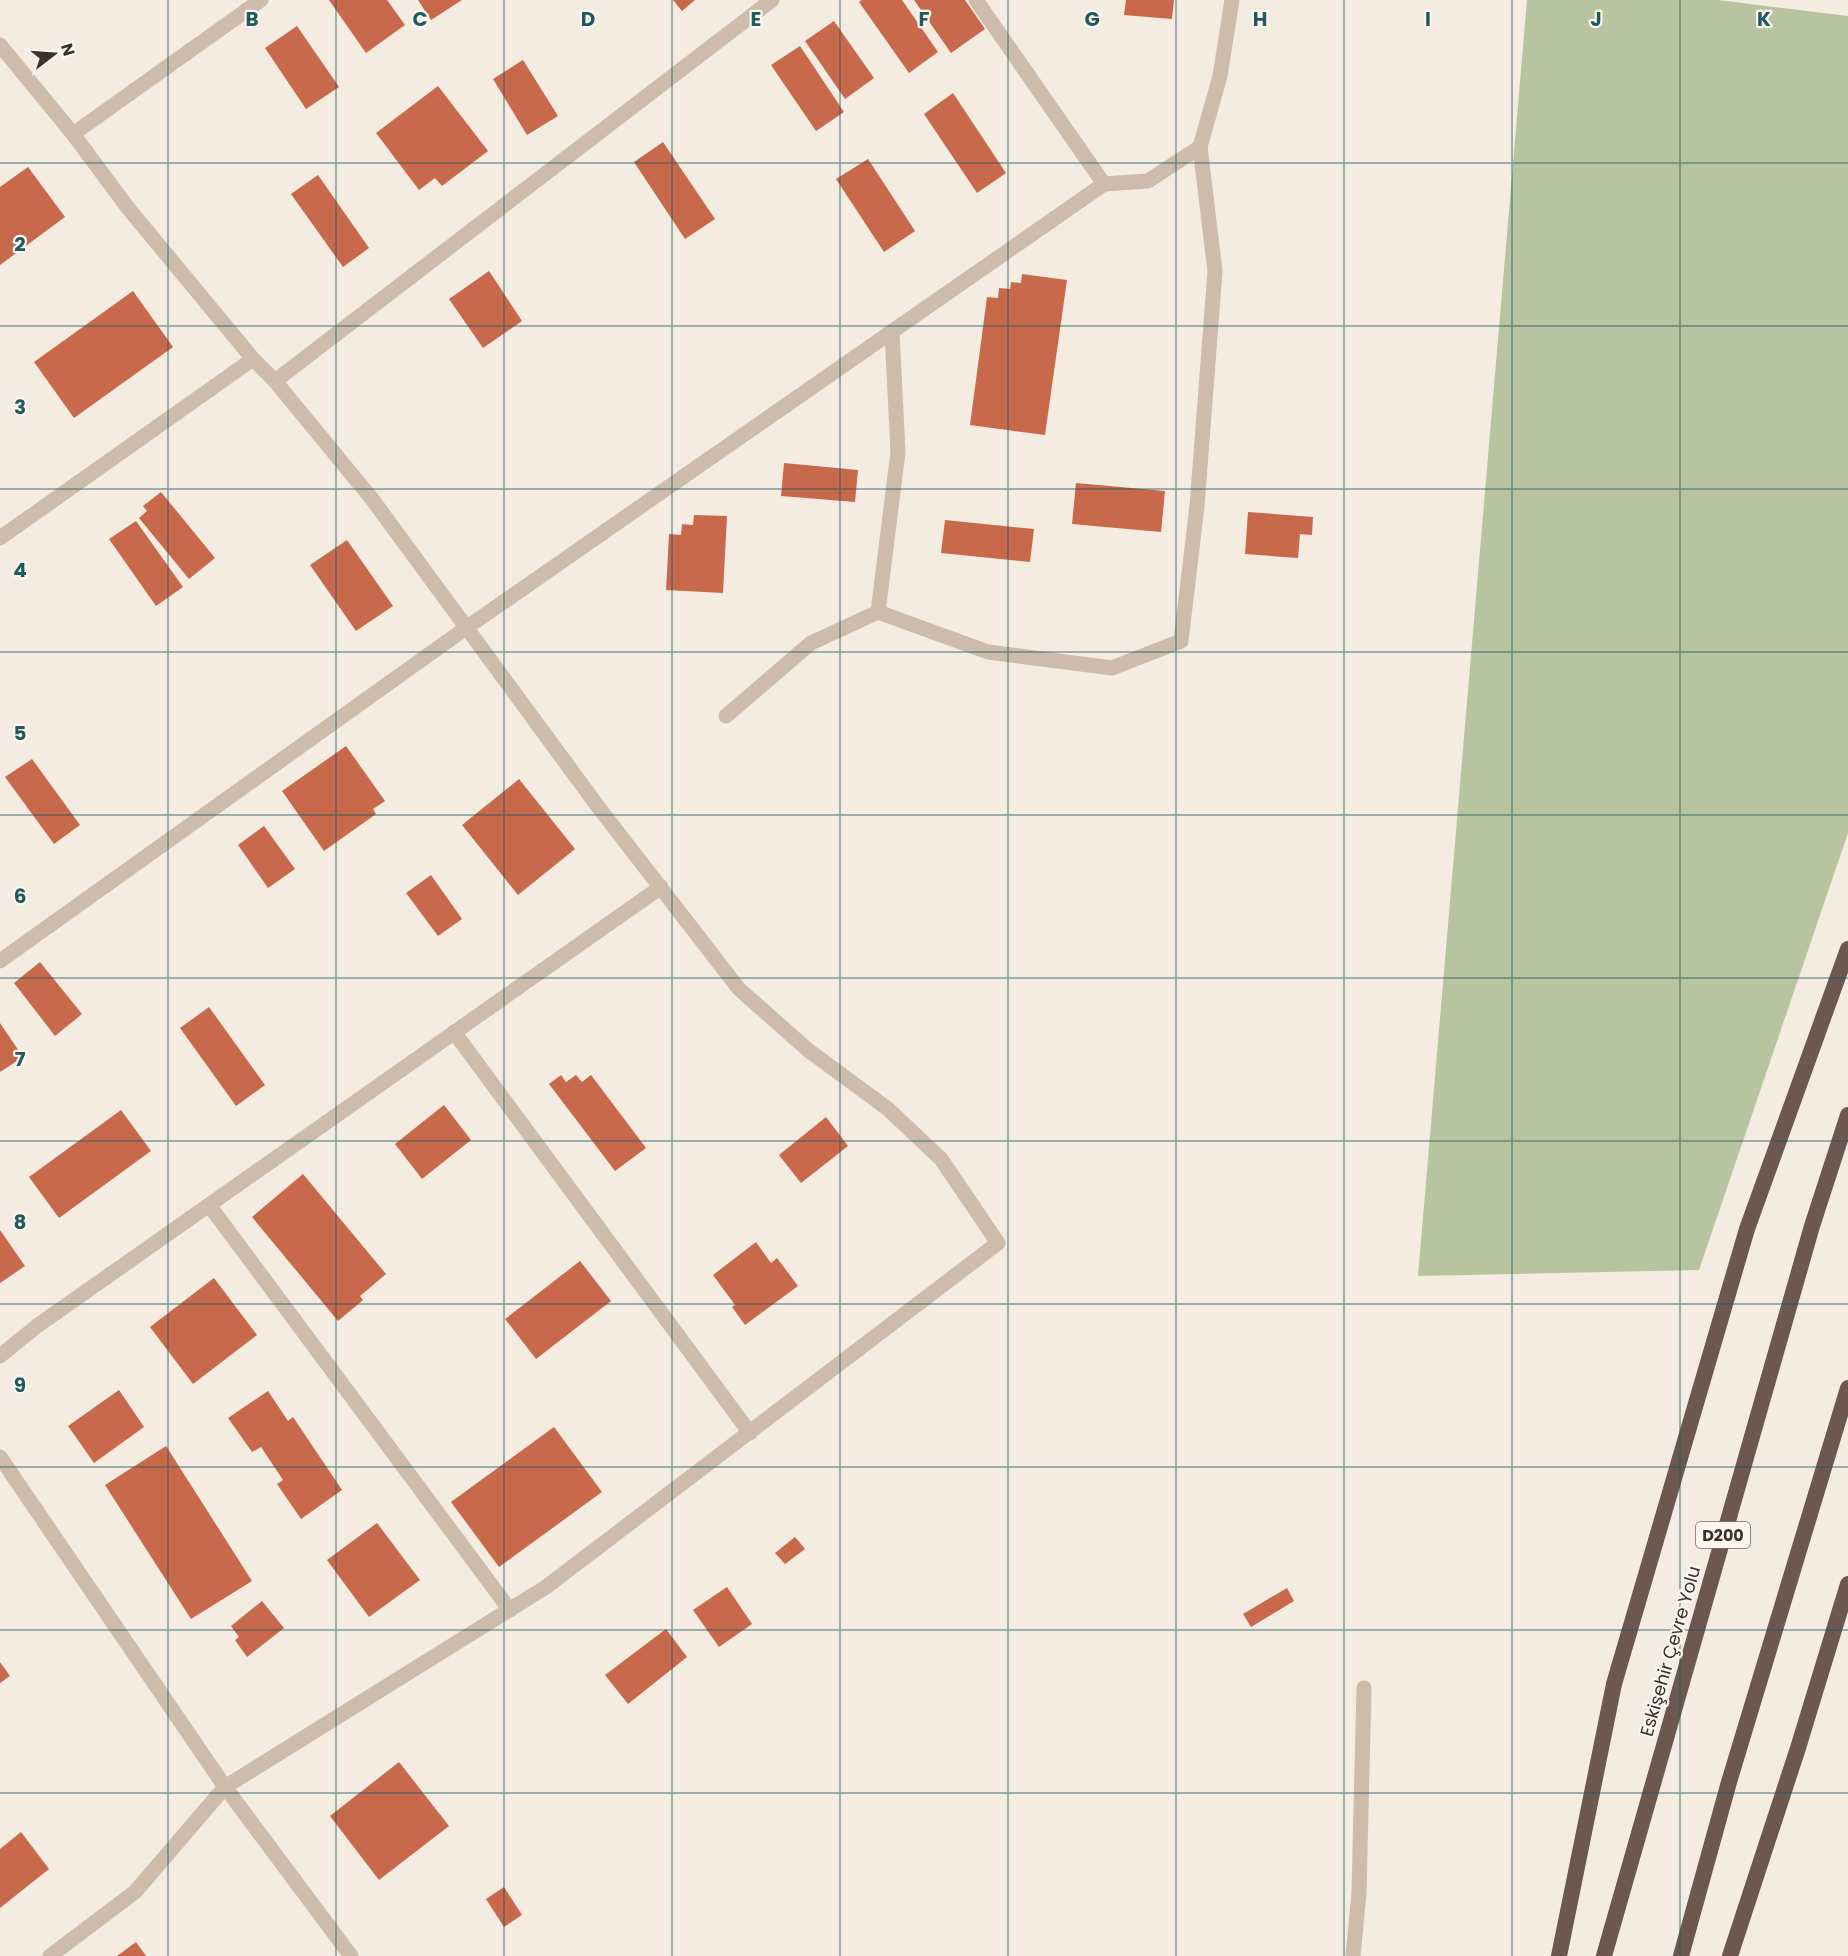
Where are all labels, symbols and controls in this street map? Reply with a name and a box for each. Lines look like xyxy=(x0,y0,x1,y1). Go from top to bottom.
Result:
text: B xyxy=(245,5,259,33)
text: C xyxy=(412,5,428,33)
text: D xyxy=(581,5,595,33)
text: E xyxy=(751,5,761,33)
text: F xyxy=(919,5,930,33)
text: G xyxy=(1084,5,1100,33)
text: H xyxy=(1253,5,1267,33)
text: I xyxy=(1425,5,1431,33)
text: J xyxy=(1590,5,1602,33)
text: K xyxy=(1757,5,1771,33)
north arrow xyxy=(24,24,84,84)
text: N xyxy=(55,41,81,59)
text: 2 xyxy=(14,230,26,258)
text: 3 xyxy=(14,393,26,421)
text: 4 xyxy=(13,556,27,584)
text: 5 xyxy=(14,719,27,747)
text: 6 xyxy=(14,882,26,910)
text: 7 xyxy=(15,1045,26,1073)
text: 8 xyxy=(14,1208,26,1236)
text: 9 xyxy=(14,1371,26,1399)
road number: D200 xyxy=(1696,1522,1750,1548)
street label: Eskişehir Çevre Yolu xyxy=(1634,1563,1706,1739)

